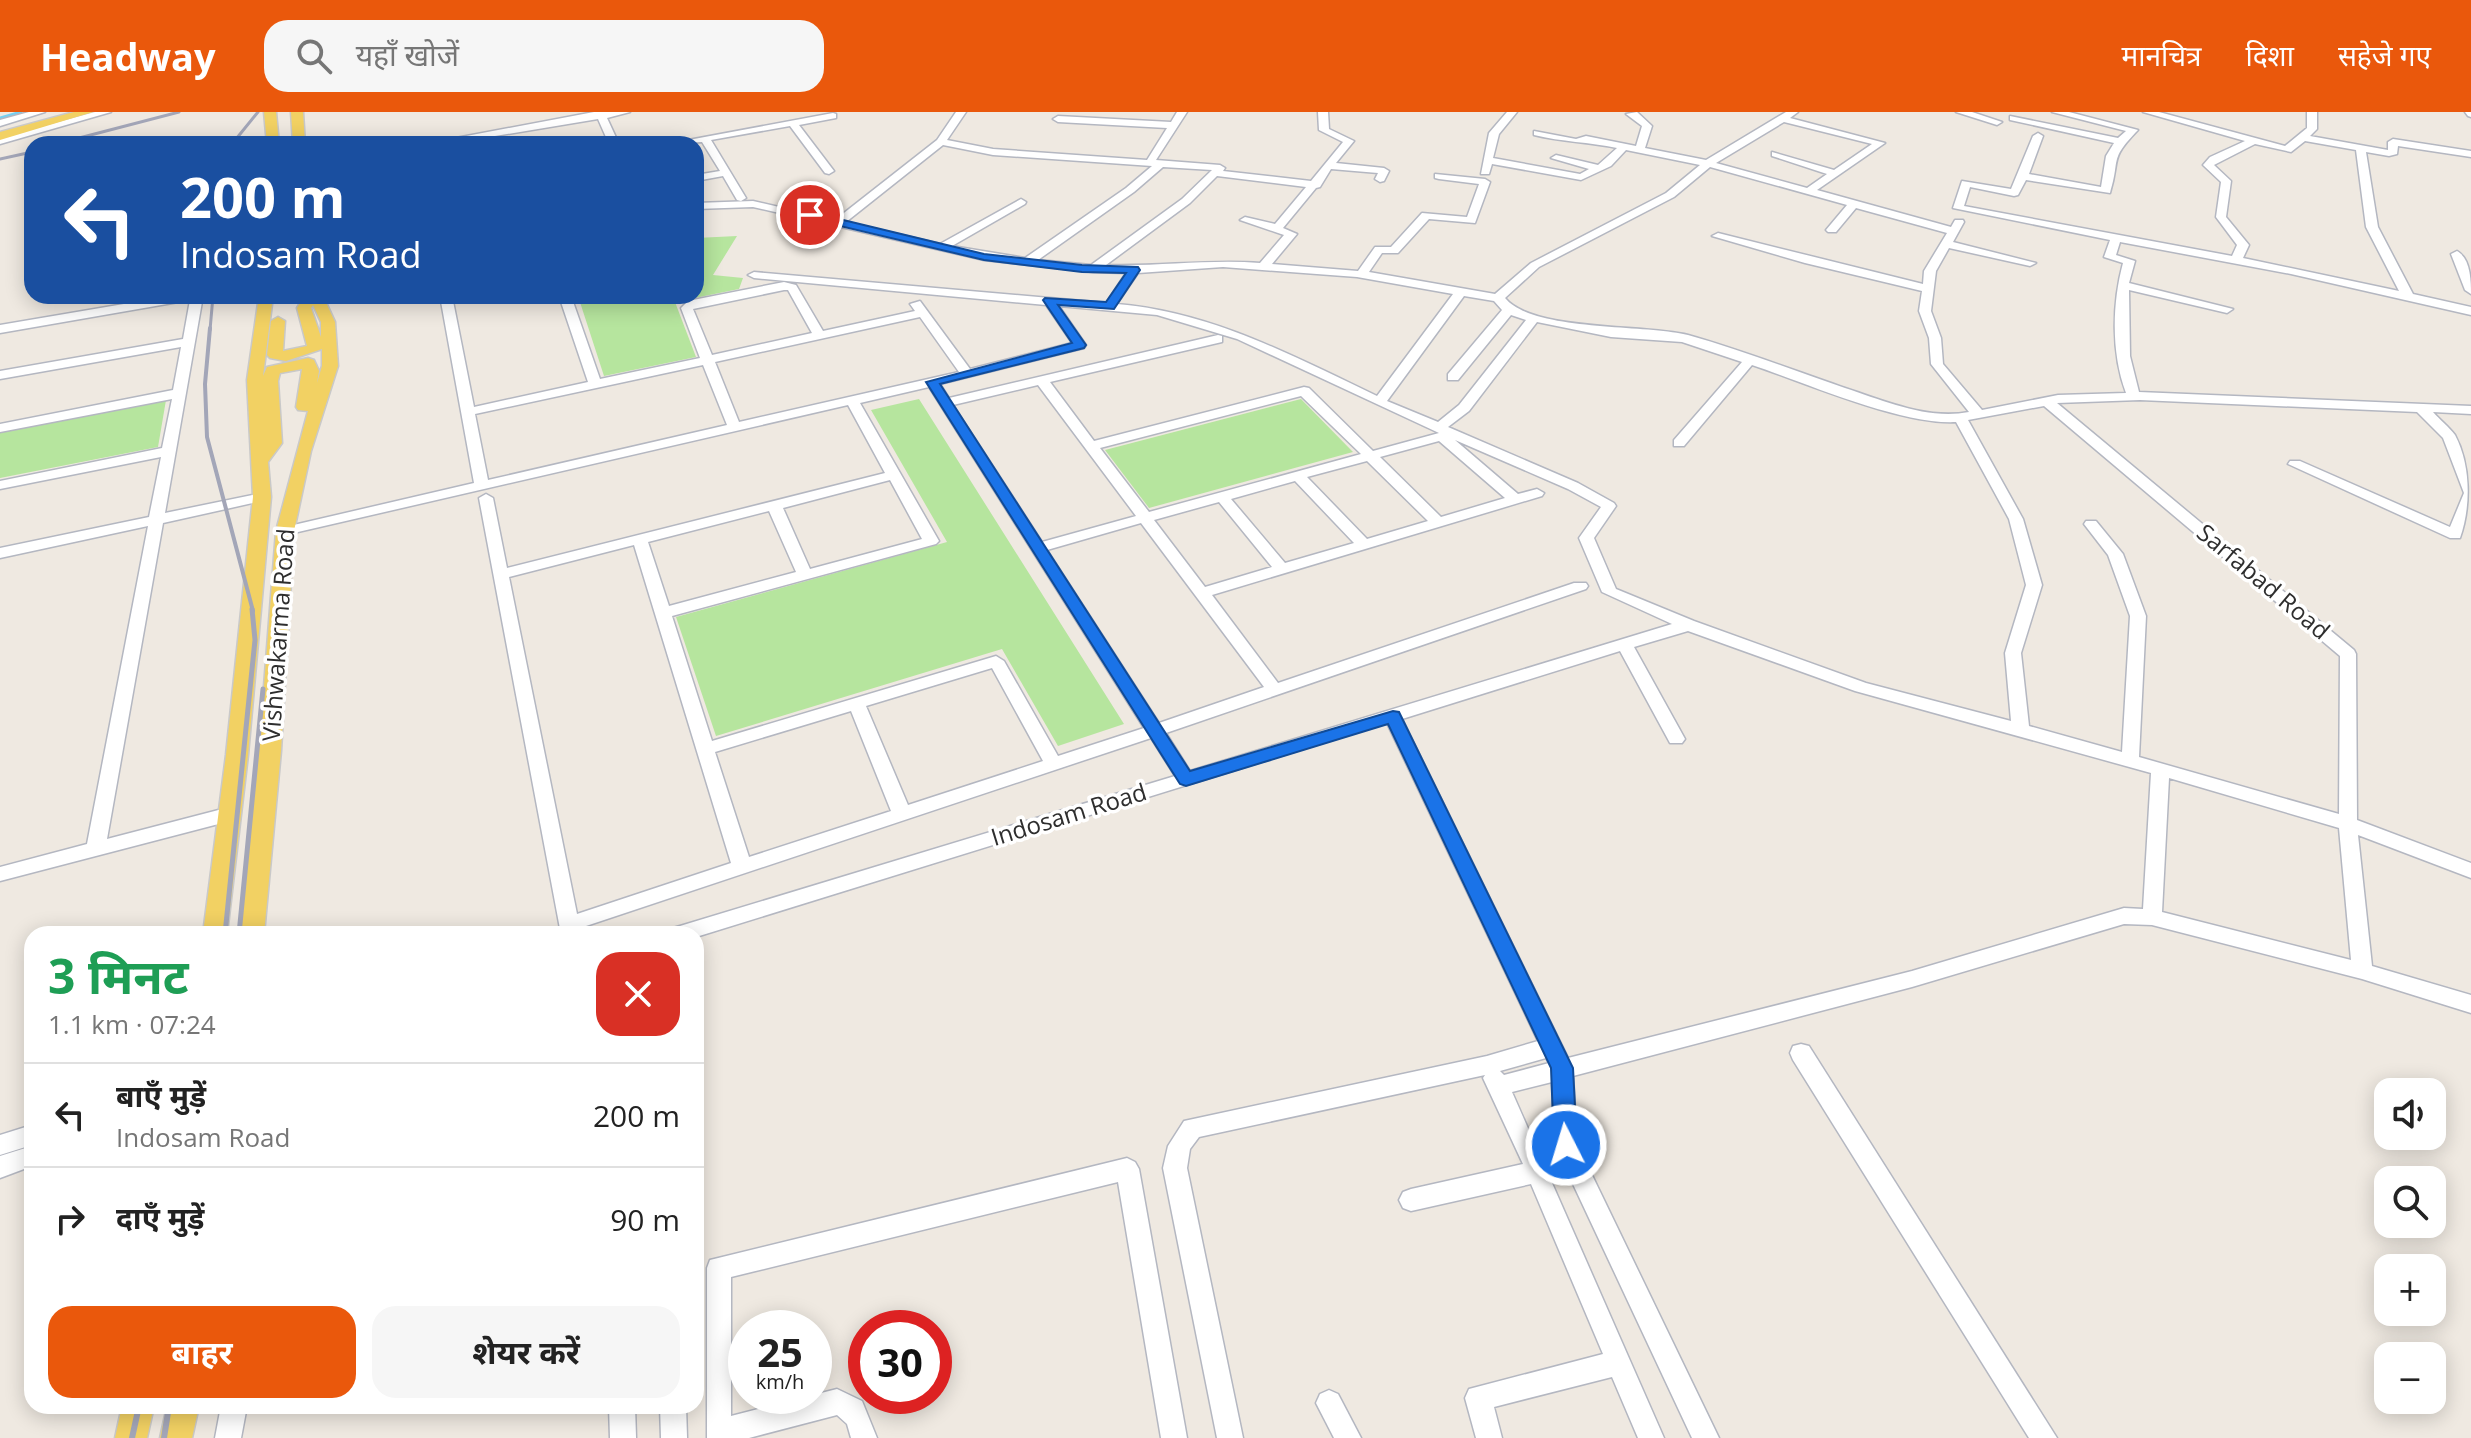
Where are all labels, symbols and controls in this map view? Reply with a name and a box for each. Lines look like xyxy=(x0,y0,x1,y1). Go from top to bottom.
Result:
search box xyxy=(264,20,824,92)
text: Headway xyxy=(40,30,216,82)
icon: search xyxy=(292,34,336,78)
text: यहाँ खोजें xyxy=(356,34,459,75)
text: मानचित्र xyxy=(2121,36,2201,74)
text: दिशा xyxy=(2245,36,2294,74)
text: सहेजे गए xyxy=(2338,36,2431,74)
text: 200 m xyxy=(180,158,346,234)
icon: left xyxy=(48,168,152,272)
pin xyxy=(776,181,844,249)
icon: arrive xyxy=(788,193,832,237)
text: Indosam Road xyxy=(180,230,422,279)
street label: Sarfabad Road xyxy=(2191,516,2337,646)
street label: Vishwakarma Road xyxy=(254,527,301,742)
street label: Indosam Road xyxy=(987,774,1150,853)
text: 3 मिनट xyxy=(48,943,189,1008)
button: close xyxy=(596,952,680,1036)
text: 1.1 km · 07:24 xyxy=(48,1006,216,1042)
text: बाएँ मुड़ें xyxy=(116,1075,206,1116)
map controls xyxy=(2374,1078,2446,1414)
button: sound xyxy=(2374,1078,2446,1150)
icon: left xyxy=(48,1093,92,1137)
text: 200 m xyxy=(593,1095,680,1136)
position arrow xyxy=(1524,1103,1608,1187)
text: Indosam Road xyxy=(116,1119,290,1155)
button: search xyxy=(2374,1166,2446,1238)
icon: right xyxy=(48,1197,92,1241)
text: दाएँ मुड़ें xyxy=(116,1197,204,1238)
text: 90 m xyxy=(610,1199,680,1240)
button: + xyxy=(2374,1254,2446,1326)
button: बाहर xyxy=(48,1306,356,1398)
button: शेयर करें xyxy=(372,1306,680,1398)
speed limit sign: 30 xyxy=(848,1310,952,1414)
text: 25 xyxy=(757,1324,803,1379)
button: − xyxy=(2374,1342,2446,1414)
text: km/h xyxy=(756,1368,804,1395)

